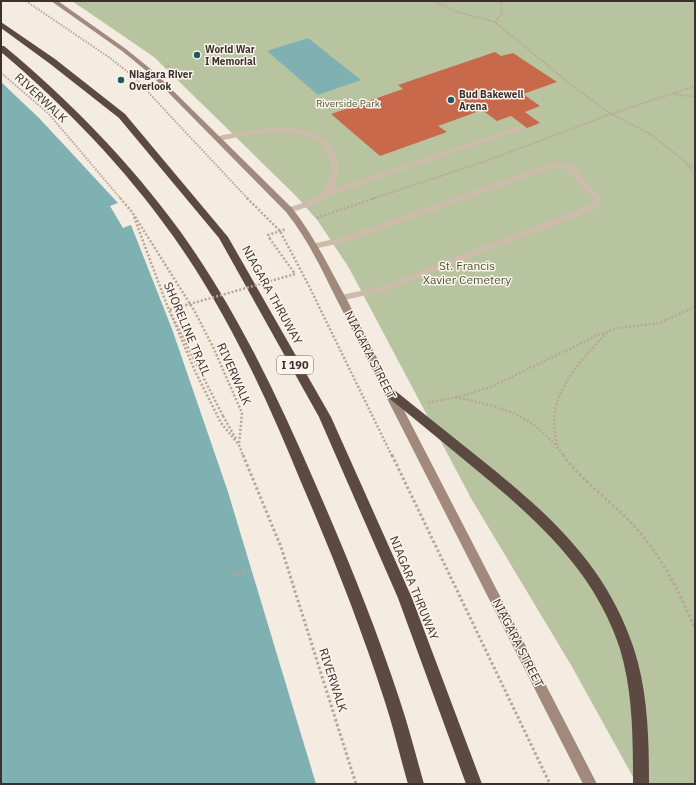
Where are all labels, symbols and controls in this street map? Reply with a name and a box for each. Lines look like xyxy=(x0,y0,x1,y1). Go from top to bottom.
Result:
place label: World War I Memorial xyxy=(205,43,256,68)
marker: World War I Memorial xyxy=(192,50,202,60)
place label: Niagara River Overlook xyxy=(129,68,193,93)
street label: RIVERWALK xyxy=(12,70,71,126)
marker: Niagara River Overlook xyxy=(116,75,126,85)
place label: Bud Bakewell Arena xyxy=(459,88,523,113)
marker: Bud Bakewell Arena xyxy=(446,95,456,105)
park label: Riverside Park xyxy=(316,97,381,110)
street label: NIAGARA THRUWAY xyxy=(239,243,306,347)
park label: St. Francis Xavier Cemetery xyxy=(423,258,511,287)
street label: SHORELINE TRAIL xyxy=(161,279,214,378)
street label: NIAGARA STREET xyxy=(342,308,399,402)
street label: RIVERWALK xyxy=(214,340,255,407)
road number: I 190 xyxy=(277,356,313,374)
street label: NIAGARA THRUWAY xyxy=(387,534,442,642)
street label: NIAGARA STREET xyxy=(490,596,547,690)
street label: RIVERWALK xyxy=(316,646,351,714)

